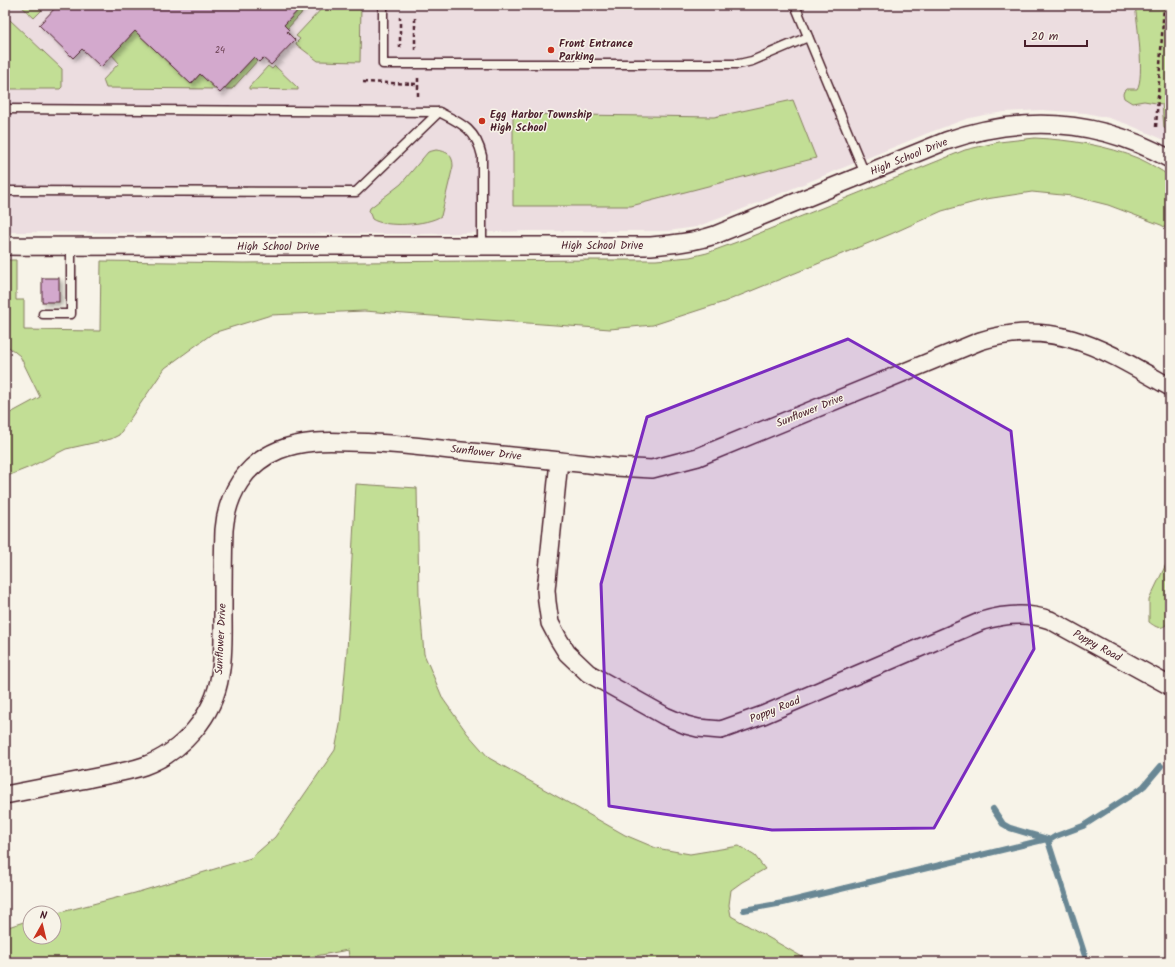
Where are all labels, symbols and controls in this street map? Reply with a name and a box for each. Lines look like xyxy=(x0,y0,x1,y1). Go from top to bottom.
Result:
scale bar xyxy=(1025,22,1087,48)
text: 20 m xyxy=(1031,27,1059,46)
place label: Front Entrance Parking xyxy=(559,35,633,66)
house number: 24 xyxy=(215,43,225,58)
marker: Front Entrance Parking xyxy=(546,45,556,55)
place label: Egg Harbor Township High School xyxy=(490,106,592,137)
marker: Egg Harbor Township High School xyxy=(477,116,487,126)
street label: High School Drive xyxy=(868,133,951,181)
street label: High School Drive xyxy=(561,237,643,255)
street label: High School Drive xyxy=(237,238,319,256)
street label: Sunflower Drive xyxy=(774,389,846,433)
street label: Sunflower Drive xyxy=(450,440,522,466)
street label: Sunflower Drive xyxy=(210,603,232,675)
street label: Poppy Road xyxy=(1069,625,1125,667)
street label: Poppy Road xyxy=(747,692,803,728)
north arrow xyxy=(22,905,62,945)
text: N xyxy=(39,907,48,925)

